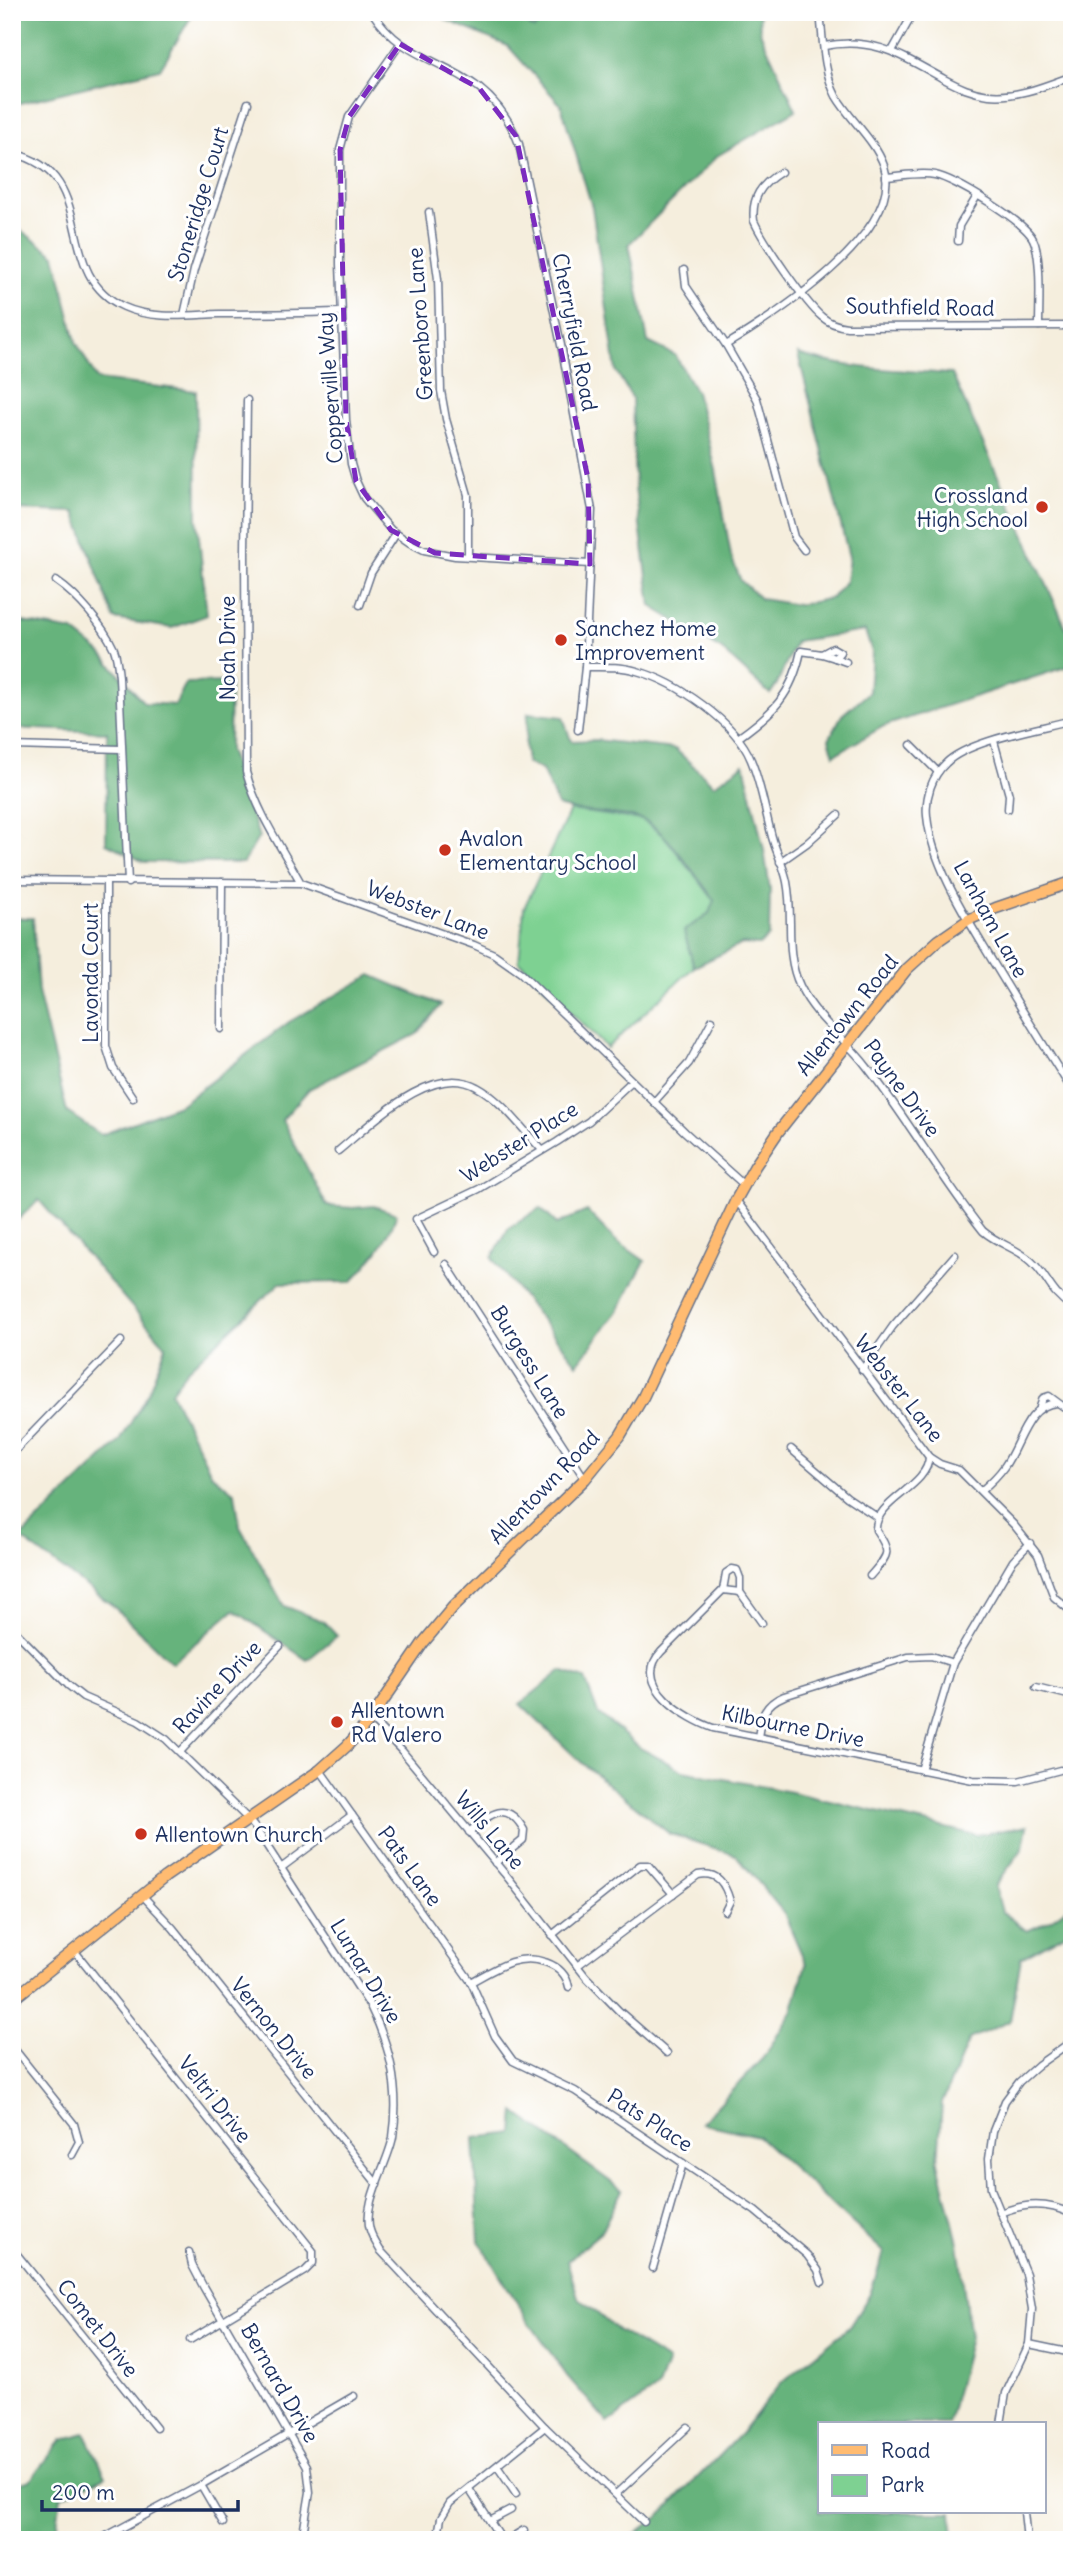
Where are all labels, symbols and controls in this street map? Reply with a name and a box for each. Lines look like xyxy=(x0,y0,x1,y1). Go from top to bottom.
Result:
street label: Stoneridge Court xyxy=(162,123,234,285)
street label: Greenboro Lane xyxy=(401,247,439,401)
street label: Cherryfield Road xyxy=(546,251,604,413)
street label: Southfield Road xyxy=(845,292,995,322)
street label: Copperville Way xyxy=(311,311,349,465)
place label: Crossland High School xyxy=(917,482,1028,533)
marker: Crossland High School xyxy=(1034,499,1050,515)
street label: Noah Drive xyxy=(214,596,241,700)
place label: Sanchez Home Improvement xyxy=(575,615,717,666)
marker: Sanchez Home Improvement xyxy=(553,632,569,648)
place label: Avalon Elementary School xyxy=(459,825,636,876)
marker: Avalon Elementary School xyxy=(437,842,453,858)
street label: Lanham Lane xyxy=(948,856,1034,982)
street label: Webster Lane xyxy=(363,874,493,946)
street label: Lavonda Court xyxy=(77,903,104,1043)
street label: Allentown Road xyxy=(790,949,904,1081)
street label: Payne Drive xyxy=(858,1034,946,1142)
street label: Webster Place xyxy=(455,1095,583,1189)
street label: Burgess Lane xyxy=(485,1300,575,1424)
street label: Webster Lane xyxy=(849,1329,949,1447)
street label: Allentown Road xyxy=(483,1424,605,1550)
street label: Ravine Drive xyxy=(167,1635,267,1739)
place label: Allentown Rd Valero xyxy=(351,1697,445,1748)
street label: Kilbourne Drive xyxy=(719,1699,867,1753)
marker: Allentown Rd Valero xyxy=(329,1714,345,1730)
street label: Wills Lane xyxy=(449,1785,531,1875)
place label: Allentown Church xyxy=(155,1821,323,1848)
street label: Pats Lane xyxy=(372,1821,448,1911)
marker: Allentown Church xyxy=(133,1826,149,1842)
street label: Lumar Drive xyxy=(324,1914,408,2028)
street label: Vernon Drive xyxy=(225,1972,323,2084)
street label: Veltri Drive xyxy=(173,2050,257,2148)
street label: Pats Place xyxy=(602,2082,698,2158)
street label: Comet Drive xyxy=(51,2274,145,2382)
street label: Bernard Drive xyxy=(235,2319,325,2447)
legend xyxy=(818,2422,1046,2514)
text: Road xyxy=(881,2437,930,2464)
scale bar xyxy=(42,2468,238,2512)
text: Park xyxy=(881,2471,924,2498)
text: 200 m xyxy=(52,2479,115,2506)

